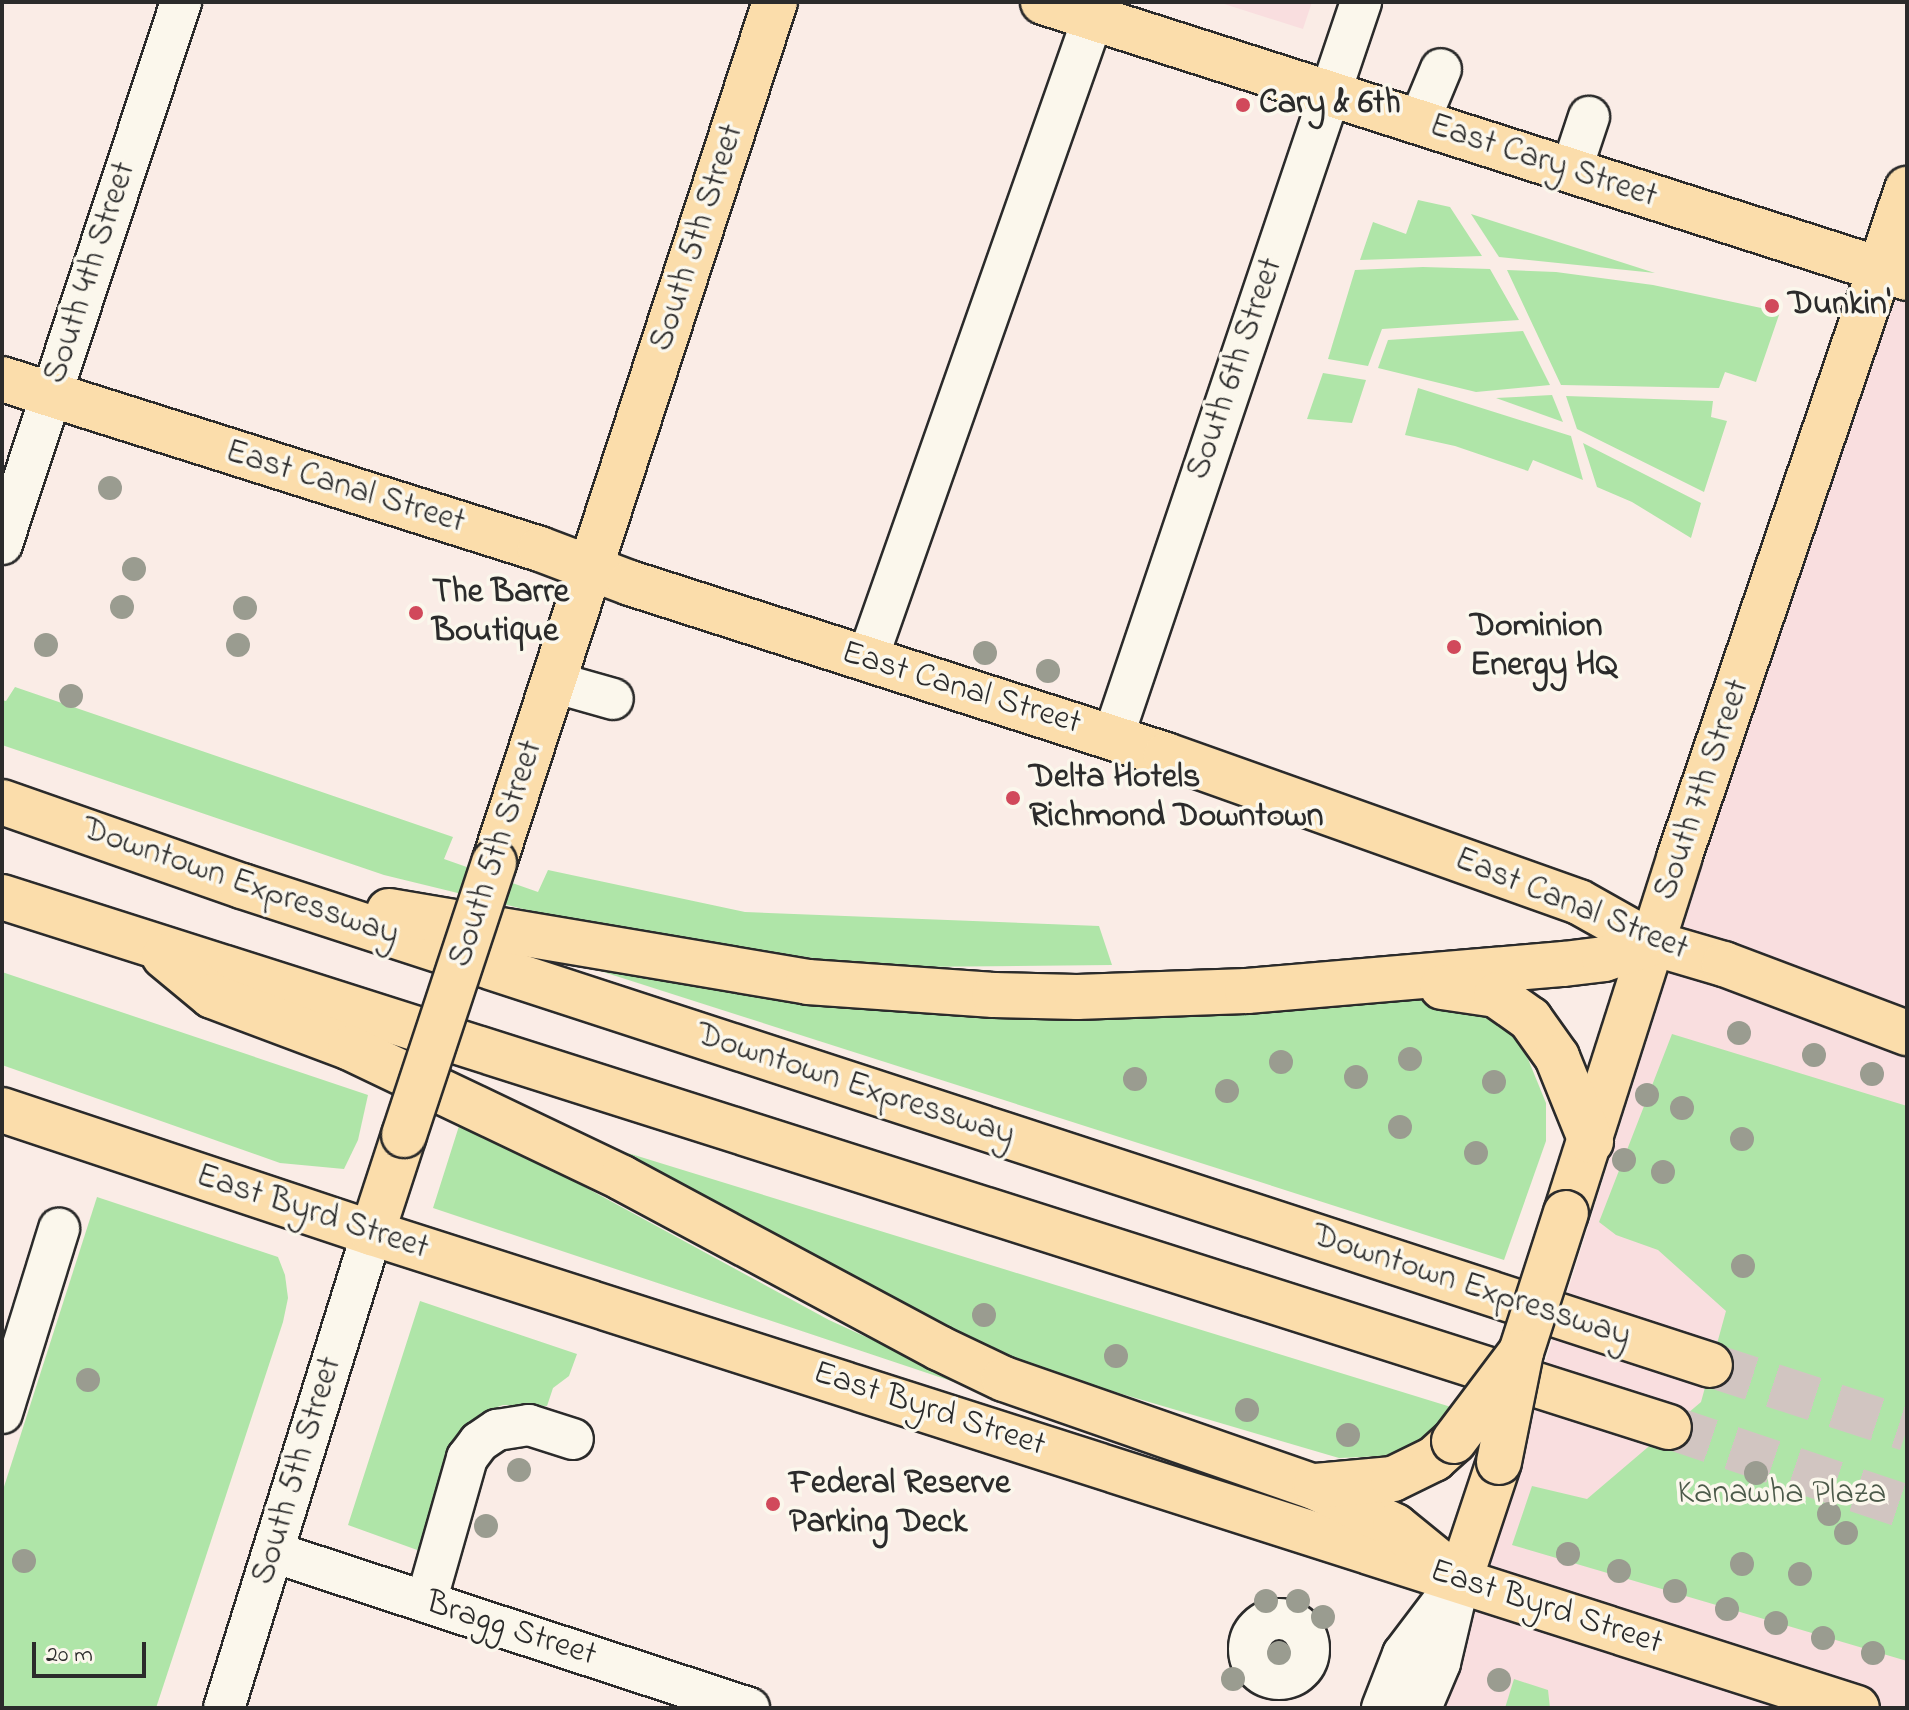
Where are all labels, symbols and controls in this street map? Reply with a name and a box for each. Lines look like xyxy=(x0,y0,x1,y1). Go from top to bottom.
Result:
place label: Cary & 6th xyxy=(1259,85,1401,125)
marker: Cary & 6th xyxy=(1234,96,1252,114)
street label: East Cary Street xyxy=(1424,106,1662,218)
street label: South 5th Street xyxy=(642,119,754,357)
street label: South 4th Street xyxy=(36,157,146,389)
street label: South 6th Street xyxy=(1179,253,1293,485)
place label: Dunkin' xyxy=(1788,286,1890,326)
marker: Dunkin' xyxy=(1763,297,1781,315)
street label: East Canal Street xyxy=(220,432,470,544)
place label: The Barre Boutique xyxy=(432,573,569,652)
marker: The Barre Boutique xyxy=(407,604,425,622)
place label: Dominion Energy HQ xyxy=(1470,607,1617,686)
street label: East Canal Street xyxy=(836,633,1086,745)
marker: Dominion Energy HQ xyxy=(1445,638,1463,656)
street label: South 7th Street xyxy=(1646,674,1760,906)
street label: South 5th Street xyxy=(441,735,553,973)
place label: Delta Hotels Richmond Downtown xyxy=(1029,758,1323,838)
marker: Delta Hotels Richmond Downtown xyxy=(1004,789,1022,807)
street label: Downtown Expressway xyxy=(76,810,404,956)
street label: East Canal Street xyxy=(1448,840,1694,970)
street label: Downtown Expressway xyxy=(691,1015,1019,1157)
street label: East Byrd Street xyxy=(191,1156,433,1270)
street label: Downtown Expressway xyxy=(1307,1216,1635,1358)
street label: South 5th Street xyxy=(244,1352,352,1590)
street label: East Byrd Street xyxy=(808,1353,1050,1467)
place label: Federal Reserve Parking Deck xyxy=(789,1464,1010,1544)
park label: Kanawha Plaza xyxy=(1678,1475,1886,1515)
marker: Federal Reserve Parking Deck xyxy=(764,1495,782,1513)
street label: East Byrd Street xyxy=(1425,1551,1667,1665)
street label: Bragg Street xyxy=(421,1583,601,1677)
scale bar xyxy=(36,1626,150,1676)
text: 20 m xyxy=(46,1638,93,1673)

